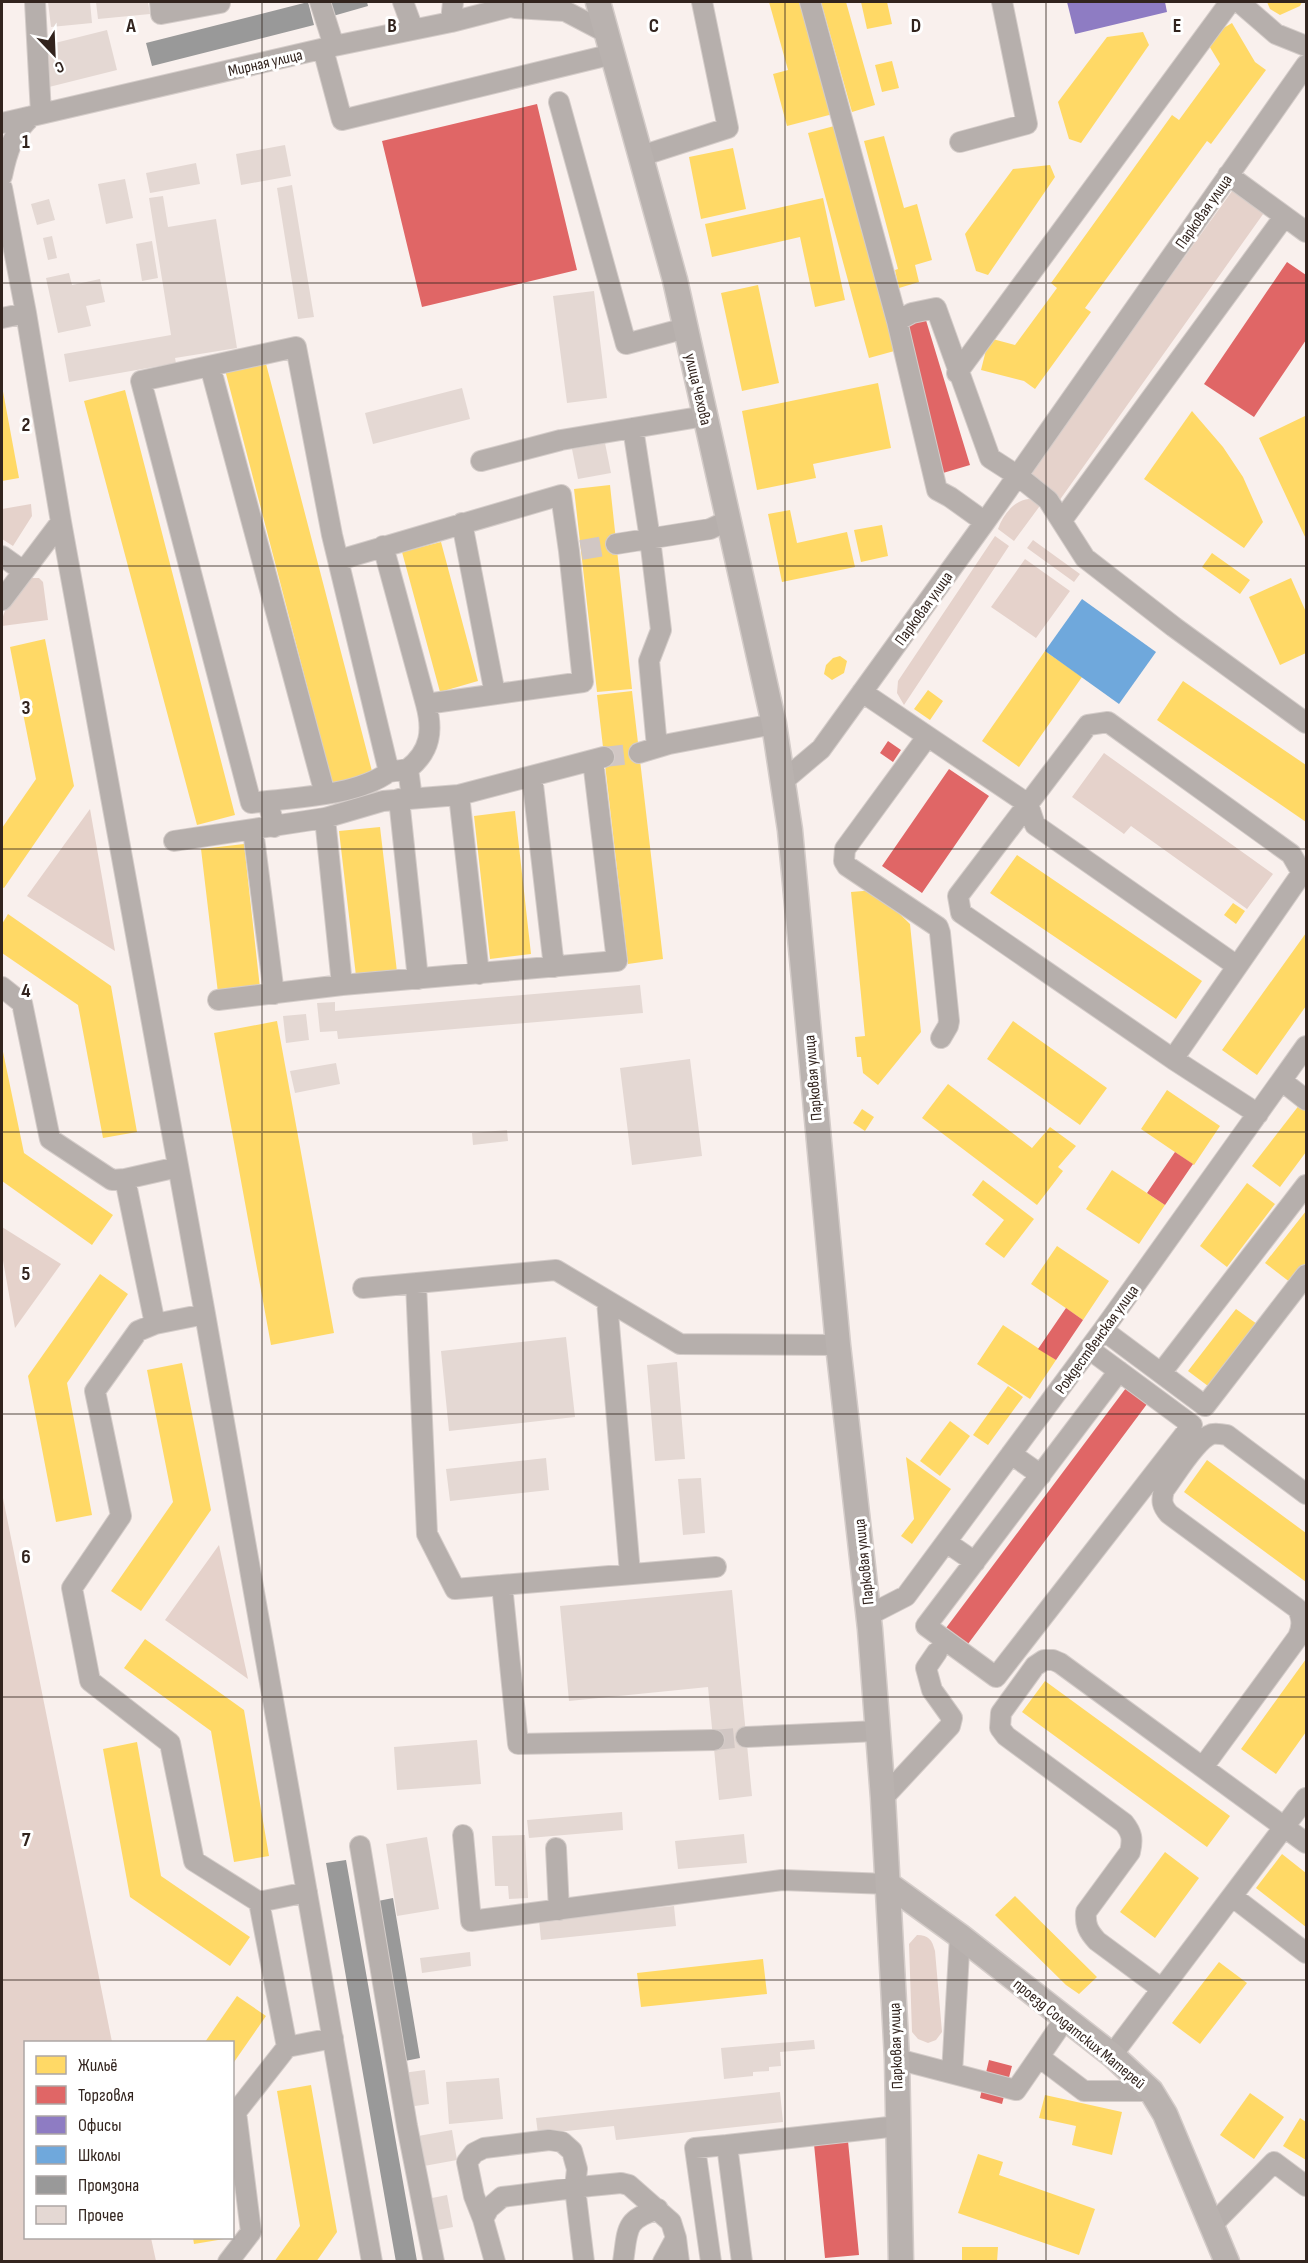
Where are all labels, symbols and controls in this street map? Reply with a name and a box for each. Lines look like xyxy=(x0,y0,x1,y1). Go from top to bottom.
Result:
text: A xyxy=(125,14,136,38)
text: B xyxy=(387,14,397,38)
text: C xyxy=(649,14,659,38)
text: D xyxy=(911,14,921,38)
text: E xyxy=(1173,14,1181,38)
north arrow xyxy=(24,24,84,84)
street label: Мирная улица xyxy=(226,46,304,81)
text: С xyxy=(52,56,67,77)
text: 1 xyxy=(22,130,30,154)
street label: Парковая улица xyxy=(1172,171,1237,253)
street label: улица Чехова xyxy=(680,352,715,427)
text: 2 xyxy=(22,413,30,437)
street label: Парковая улица xyxy=(891,568,957,649)
text: 3 xyxy=(22,696,31,720)
text: 4 xyxy=(21,979,31,1003)
street label: Парковая улица xyxy=(800,1034,827,1122)
text: 5 xyxy=(22,1262,31,1286)
street label: Рождественская улица xyxy=(1051,1282,1143,1398)
street label: Парковая улица xyxy=(851,1518,878,1606)
text: 6 xyxy=(21,1545,31,1569)
text: 7 xyxy=(22,1828,31,1852)
street label: проезд Солдатских Матерей xyxy=(1009,1975,1149,2093)
street label: Парковая улица xyxy=(885,2003,907,2089)
legend xyxy=(24,2041,234,2239)
text: Жильё xyxy=(78,2055,118,2076)
text: Торговля xyxy=(78,2085,134,2106)
text: Офисы xyxy=(78,2115,122,2136)
text: Школы xyxy=(78,2145,121,2166)
text: Промзона xyxy=(78,2175,139,2196)
text: Прочее xyxy=(78,2205,124,2226)

